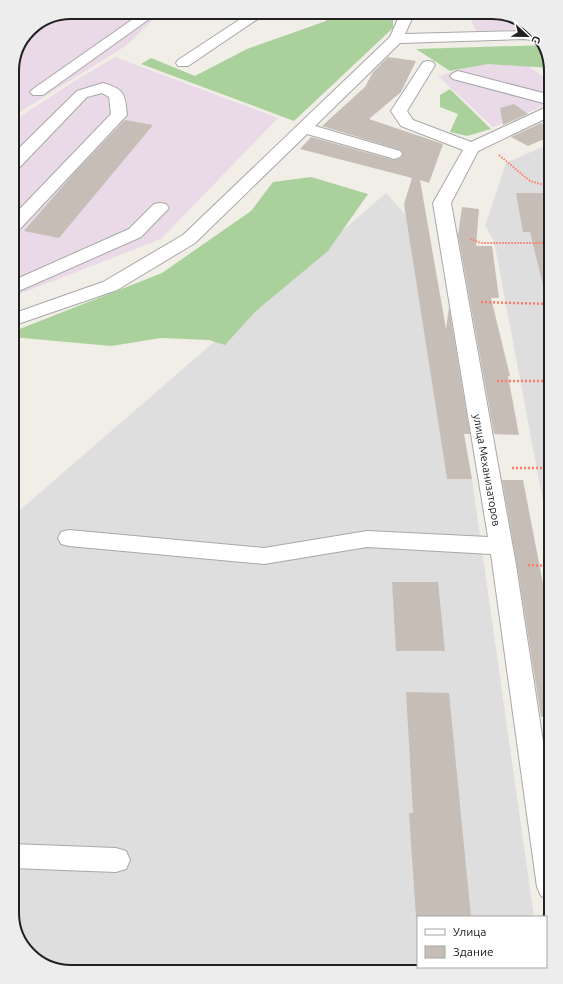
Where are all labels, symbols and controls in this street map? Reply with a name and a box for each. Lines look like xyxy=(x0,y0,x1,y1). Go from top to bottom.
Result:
north arrow xyxy=(507,16,547,56)
text: С xyxy=(529,34,543,45)
street label: улица Механизаторов xyxy=(471,413,503,527)
legend xyxy=(417,916,547,968)
text: Улица xyxy=(453,925,486,938)
text: Здание xyxy=(453,945,494,958)

